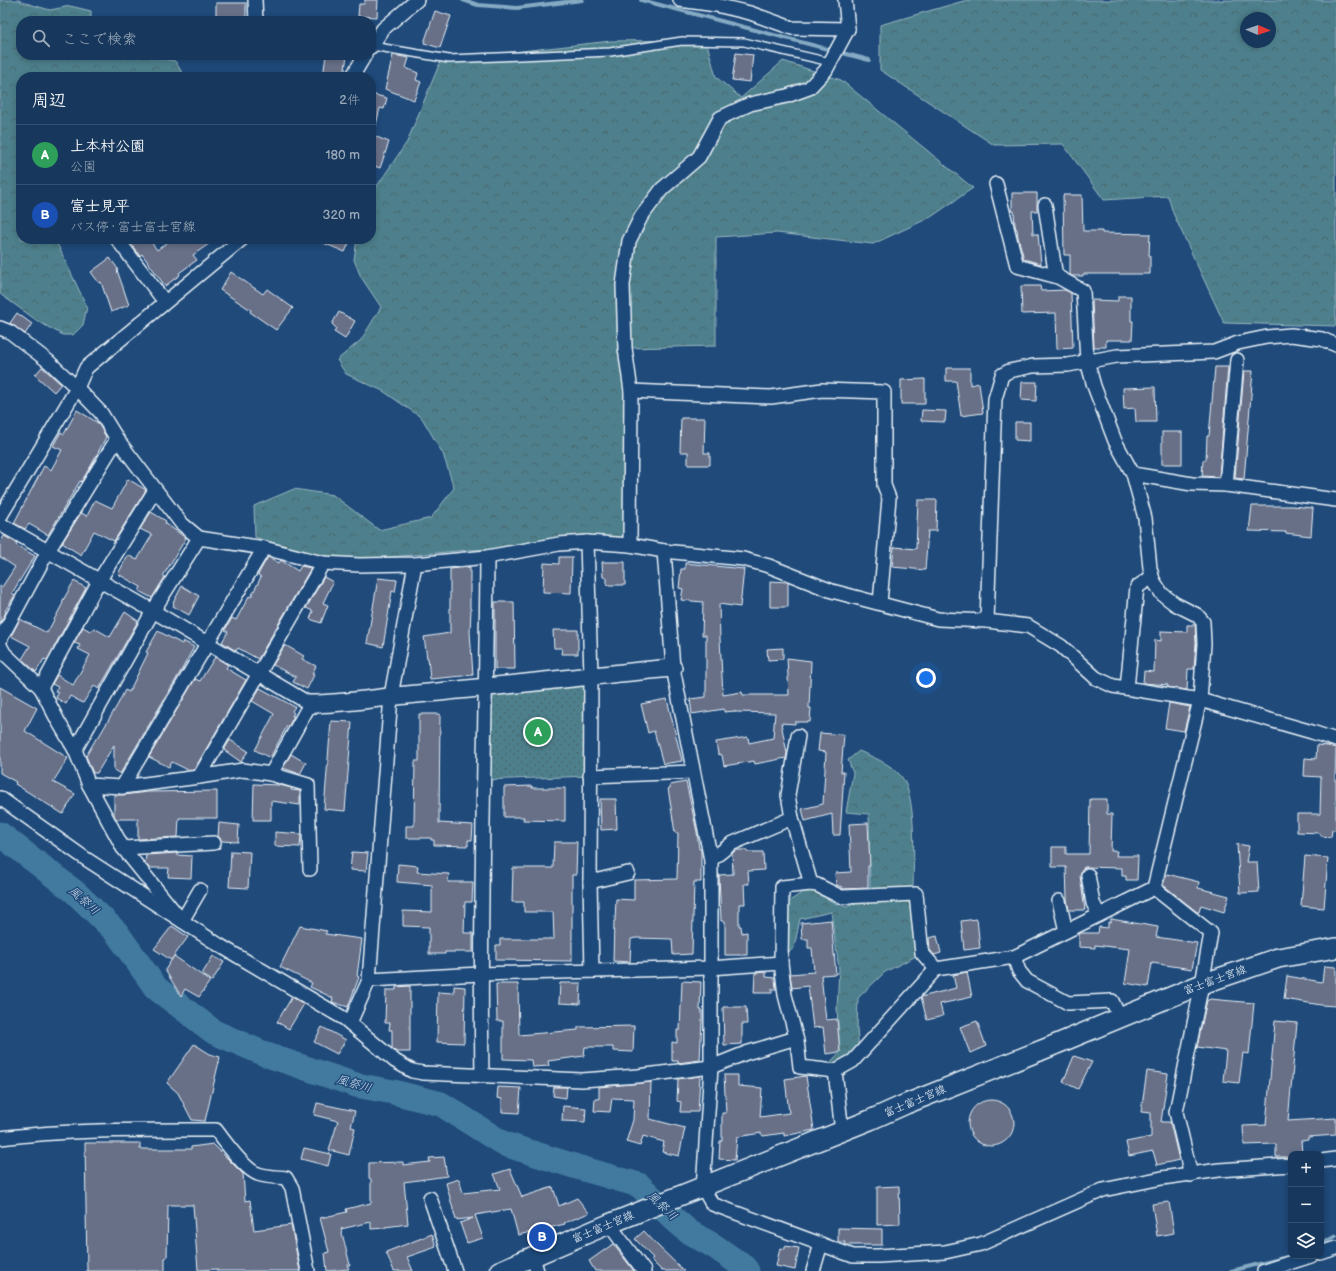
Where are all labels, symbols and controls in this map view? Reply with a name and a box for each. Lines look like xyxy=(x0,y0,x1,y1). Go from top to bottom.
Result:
north arrow xyxy=(1240,12,1276,48)
search box xyxy=(16,16,376,60)
icon: search xyxy=(30,27,52,49)
text: ここで検索 xyxy=(62,30,137,49)
text: 周辺 xyxy=(32,91,66,111)
text: 2件 xyxy=(339,92,360,108)
text: 上本村公園 xyxy=(70,137,145,156)
text: A xyxy=(41,147,49,163)
text: 180 m xyxy=(325,147,360,163)
text: 公園 xyxy=(70,159,96,175)
text: 富士見平 xyxy=(70,197,130,216)
text: B xyxy=(40,207,50,223)
text: 320 m xyxy=(322,207,360,223)
text: バス停 · 富士富士宮線 xyxy=(70,219,195,235)
your location xyxy=(916,668,936,688)
pin: A xyxy=(525,717,551,747)
water label: 風祭川 xyxy=(66,883,102,919)
street label: 富士富士宮線 xyxy=(1182,963,1248,997)
water label: 風祭川 xyxy=(335,1072,373,1096)
street label: 富士富士宮線 xyxy=(882,1082,948,1120)
map controls xyxy=(1288,1151,1324,1259)
button: + xyxy=(1288,1151,1324,1187)
button: − xyxy=(1288,1187,1324,1223)
water label: 風祭川 xyxy=(644,1188,680,1224)
street label: 富士富士宮線 xyxy=(570,1208,636,1246)
pin: B xyxy=(529,1222,555,1252)
button: layers xyxy=(1288,1223,1324,1259)

